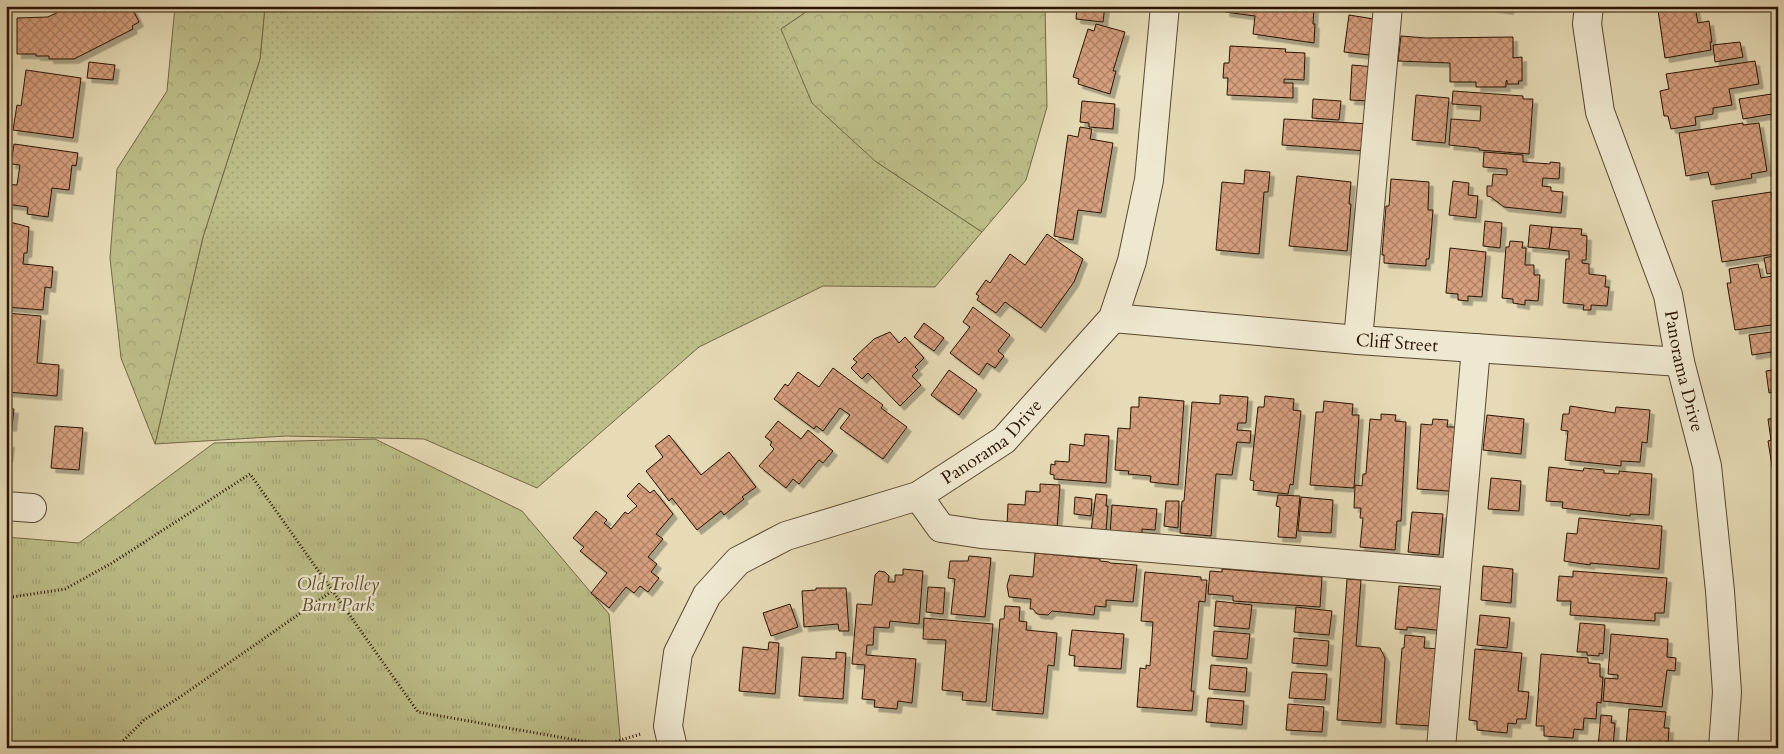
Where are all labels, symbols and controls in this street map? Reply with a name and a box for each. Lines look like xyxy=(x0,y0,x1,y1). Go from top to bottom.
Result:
street label: Panorama Drive xyxy=(1658,308,1710,435)
street label: Cliff Street xyxy=(1355,328,1439,358)
street label: Panorama Drive xyxy=(936,394,1048,491)
park label: Old Trolley Barn Park xyxy=(297,572,379,618)

